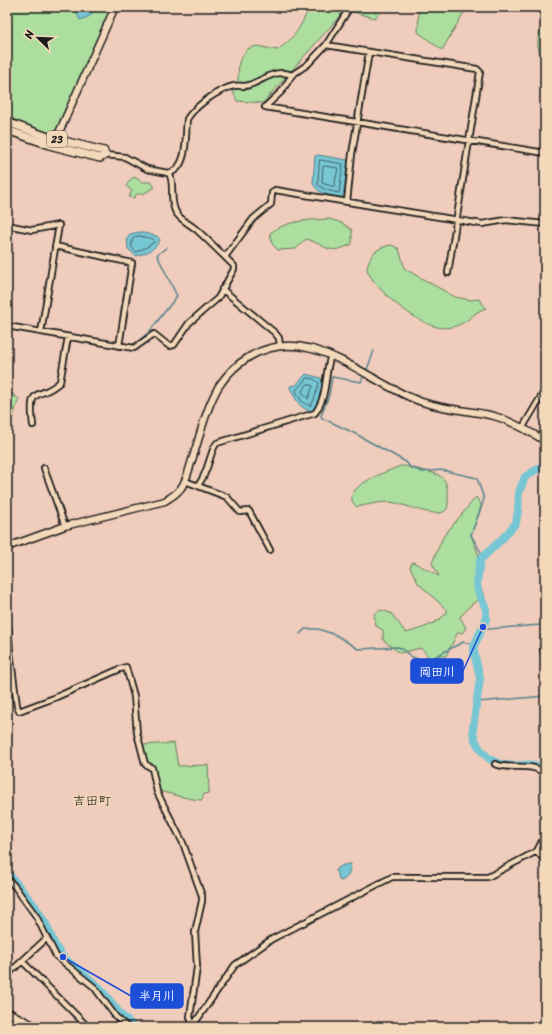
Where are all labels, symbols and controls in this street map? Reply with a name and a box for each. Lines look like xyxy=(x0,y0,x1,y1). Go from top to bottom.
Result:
north arrow xyxy=(18,18,58,58)
text: N xyxy=(19,27,40,42)
road number: 23 xyxy=(47,131,67,147)
callout: 岡田川 xyxy=(411,659,463,683)
text: 岡田川 xyxy=(419,661,455,683)
district label: 吉田町 xyxy=(72,789,112,812)
callout: 半月川 xyxy=(131,984,183,1008)
text: 半月川 xyxy=(139,985,175,1007)

